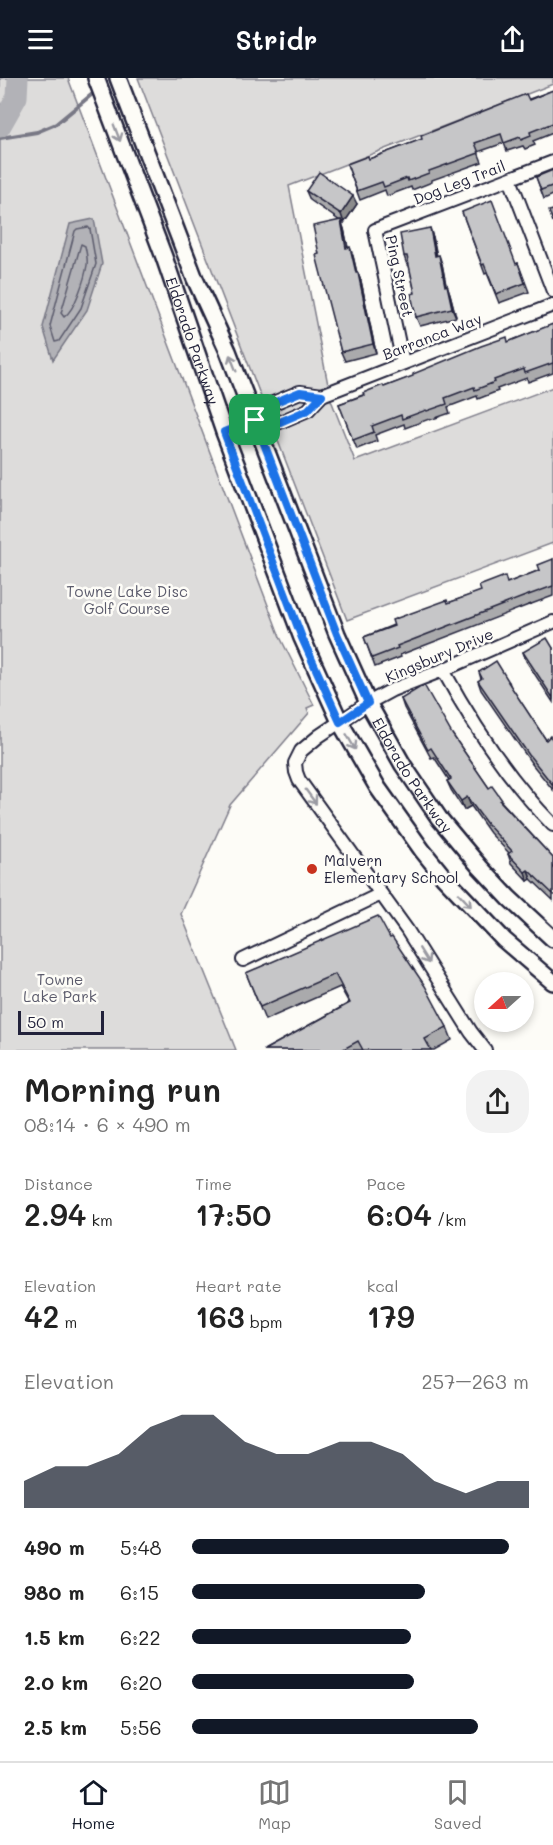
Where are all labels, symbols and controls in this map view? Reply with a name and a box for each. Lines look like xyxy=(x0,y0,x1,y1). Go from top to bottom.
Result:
text: Stridr xyxy=(235,22,318,57)
icon: menu xyxy=(24,23,57,56)
icon: share xyxy=(496,23,529,56)
one-way arrow xyxy=(112,123,123,141)
street label: Dog Leg Trail xyxy=(410,155,508,209)
street label: Ping Street xyxy=(382,233,418,319)
street label: Eldorado Parkway xyxy=(162,274,224,407)
street label: Barranca Way xyxy=(380,308,485,364)
one-way arrow xyxy=(227,355,238,373)
pin xyxy=(229,394,280,445)
icon: arrive xyxy=(238,403,271,436)
park label: Towne Lake Disc Golf Course xyxy=(66,581,188,618)
street label: Kingsbury Drive xyxy=(382,623,496,687)
street label: Eldorado Parkway xyxy=(368,714,457,837)
one-way arrow xyxy=(345,733,357,750)
one-way arrow xyxy=(305,788,317,804)
place label: Malvern Elementary School xyxy=(324,850,459,887)
marker: Malvern Elementary School xyxy=(305,862,319,876)
one-way arrow xyxy=(458,892,472,907)
one-way arrow xyxy=(418,947,430,964)
park label: Towne Lake Park xyxy=(23,969,97,1006)
north arrow xyxy=(474,972,534,1032)
map controls xyxy=(474,972,534,1032)
scale bar xyxy=(18,1008,104,1036)
text: 50 m xyxy=(27,1011,64,1032)
text: Morning run xyxy=(24,1067,221,1110)
button: share xyxy=(466,1070,529,1133)
text: 08:14 · 6 × 490 m xyxy=(24,1111,191,1137)
text: Distance xyxy=(24,1173,93,1194)
text: Time xyxy=(195,1173,232,1194)
text: Pace xyxy=(367,1173,406,1194)
text: 2.94 xyxy=(24,1194,86,1234)
text: 17:50 xyxy=(195,1194,271,1234)
text: 6:04 xyxy=(367,1194,432,1234)
text: km xyxy=(86,1209,113,1230)
text: /km xyxy=(432,1209,467,1230)
text: Elevation xyxy=(24,1275,96,1296)
text: Heart rate xyxy=(195,1275,282,1296)
text: kcal xyxy=(367,1275,399,1296)
text: 42 xyxy=(24,1296,59,1336)
text: 163 xyxy=(195,1296,245,1336)
text: 179 xyxy=(367,1296,415,1336)
text: m xyxy=(59,1311,77,1332)
text: bpm xyxy=(245,1311,283,1332)
text: Elevation xyxy=(24,1368,114,1394)
text: 257–263 m xyxy=(421,1368,529,1394)
text: 490 m xyxy=(24,1534,85,1560)
text: 5:48 xyxy=(120,1534,162,1560)
text: 980 m xyxy=(24,1579,84,1605)
text: 6:15 xyxy=(120,1579,159,1605)
text: 1.5 km xyxy=(24,1624,85,1650)
text: 6:22 xyxy=(120,1624,161,1650)
text: 2.0 km xyxy=(24,1669,88,1695)
text: 6:20 xyxy=(120,1669,162,1695)
text: 2.5 km xyxy=(24,1714,87,1740)
text: 5:56 xyxy=(120,1714,162,1740)
tab: Home xyxy=(71,1776,115,1833)
tab: Map xyxy=(258,1776,291,1833)
tab: Saved xyxy=(434,1776,481,1833)

